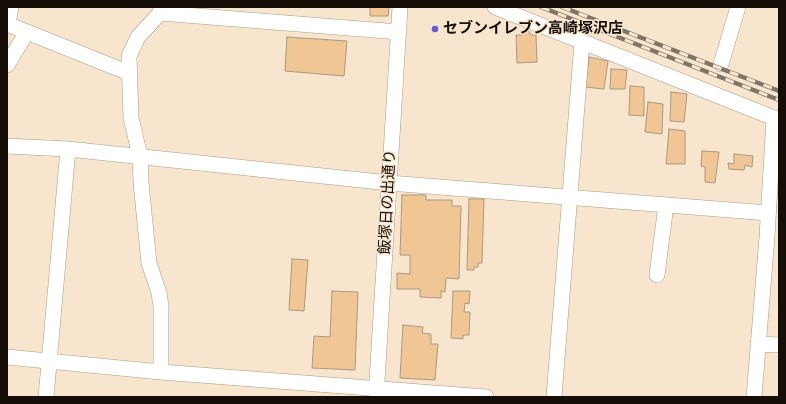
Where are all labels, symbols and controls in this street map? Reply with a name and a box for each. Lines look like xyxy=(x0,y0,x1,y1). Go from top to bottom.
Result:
place label: セブンイレブン高崎塚沢店 xyxy=(443,20,623,38)
marker: セブンイレブン高崎塚沢店 xyxy=(430,24,440,34)
street label: 飯塚日の出通り xyxy=(376,149,400,255)

